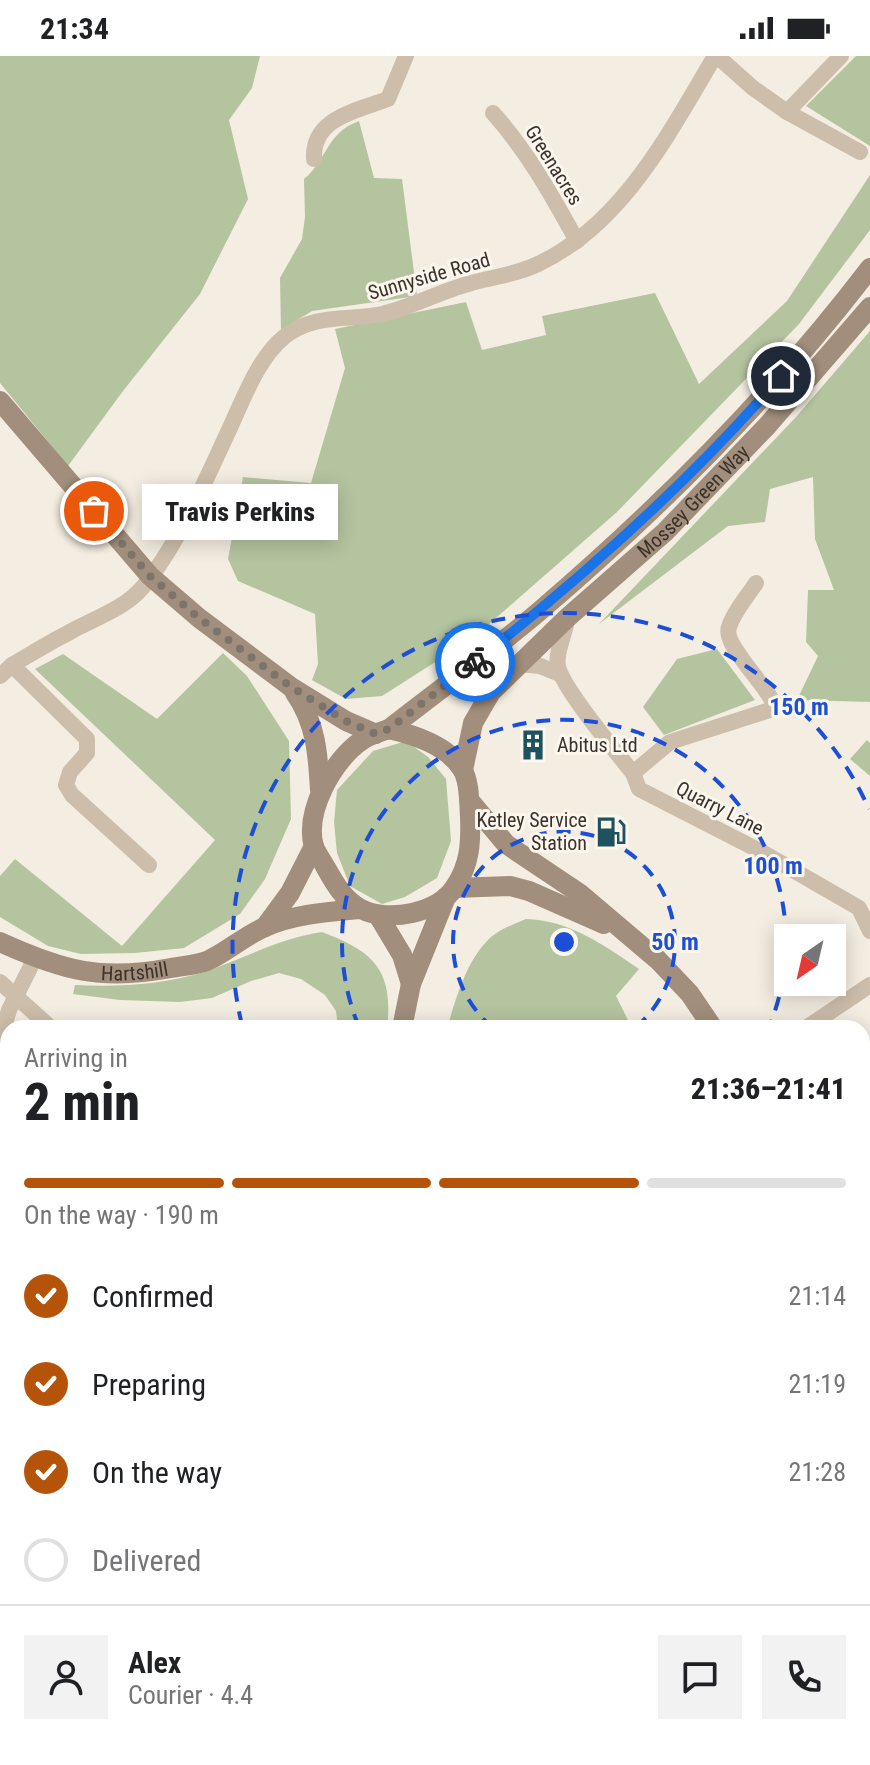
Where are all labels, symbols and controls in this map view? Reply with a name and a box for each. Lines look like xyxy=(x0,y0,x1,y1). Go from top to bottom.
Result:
text: 21:34 xyxy=(40,11,109,46)
street label: Greenacres xyxy=(520,121,588,209)
street label: Sunnyside Road xyxy=(365,247,493,305)
pin xyxy=(747,342,815,410)
icon: home xyxy=(759,354,803,398)
street label: Mossey Green Way xyxy=(632,440,754,563)
pin xyxy=(60,477,128,545)
callout: Travis Perkins xyxy=(142,483,338,539)
icon: bag xyxy=(72,489,116,533)
text: Travis Perkins xyxy=(165,497,315,527)
courier xyxy=(435,622,515,702)
icon: bike xyxy=(453,640,497,684)
text: 150 m xyxy=(769,693,829,721)
building icon: Abitus Ltd xyxy=(516,728,550,762)
place label: Abitus Ltd xyxy=(557,733,638,757)
street label: Quarry Lane xyxy=(672,776,768,840)
place label: Ketley Service Station xyxy=(477,808,587,855)
fuel station icon: Ketley Service Station xyxy=(594,815,628,849)
text: 100 m xyxy=(743,852,803,880)
north arrow xyxy=(774,924,846,996)
map controls xyxy=(774,924,846,996)
centre of rings xyxy=(550,928,578,956)
text: 50 m xyxy=(651,928,699,956)
street label: Hartshill xyxy=(101,957,170,986)
text: Arriving in xyxy=(24,1043,128,1073)
text: 21:36–21:41 xyxy=(691,1071,846,1106)
text: 2 min xyxy=(24,1072,140,1133)
text: On the way · 190 m xyxy=(24,1200,219,1230)
icon: check xyxy=(24,1274,68,1318)
text: Confirmed xyxy=(92,1279,214,1314)
text: 21:14 xyxy=(789,1281,846,1311)
icon: check xyxy=(24,1362,68,1406)
text: Preparing xyxy=(92,1367,206,1402)
text: 21:19 xyxy=(789,1369,846,1399)
icon: check xyxy=(24,1450,68,1494)
text: On the way xyxy=(92,1455,222,1490)
text: 21:28 xyxy=(789,1457,846,1487)
text: Delivered xyxy=(92,1543,201,1578)
button: person xyxy=(24,1635,108,1719)
button: chat xyxy=(658,1635,742,1719)
button: phone xyxy=(762,1635,846,1719)
text: Alex xyxy=(128,1645,181,1680)
text: Courier · 4.4 xyxy=(128,1680,253,1710)

